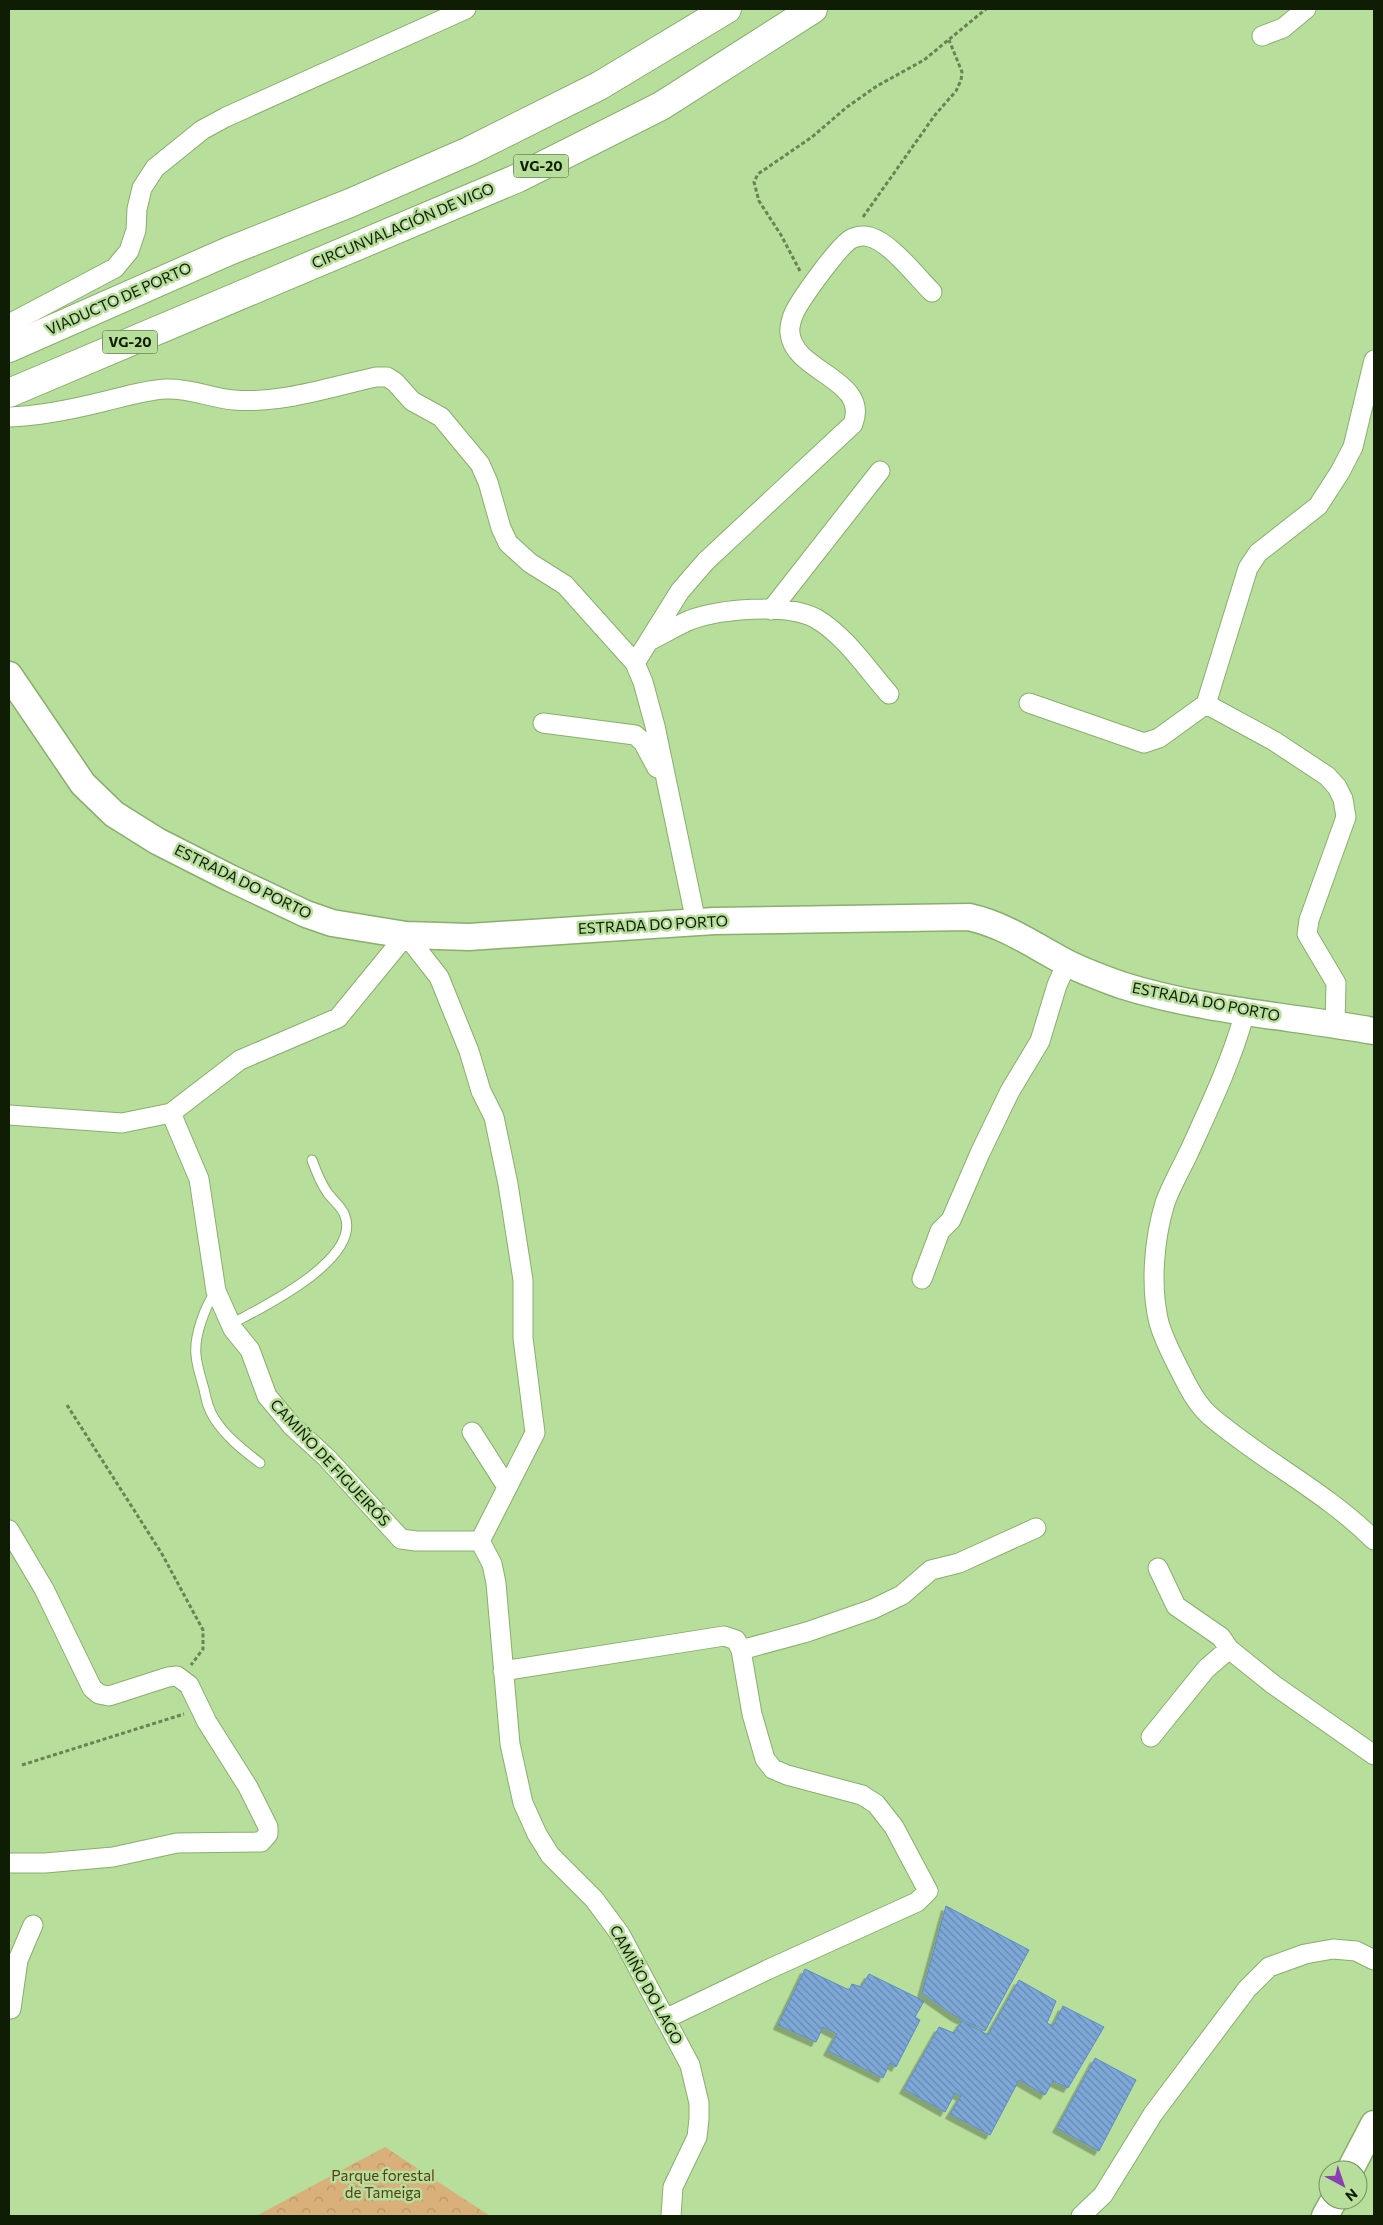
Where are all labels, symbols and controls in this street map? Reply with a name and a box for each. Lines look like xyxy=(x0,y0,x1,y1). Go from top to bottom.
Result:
road number: VG-20 xyxy=(514,154,568,178)
street label: CIRCUNVALACIÓN DE VIGO xyxy=(308,178,496,272)
street label: VIADUCTO DE PORTO xyxy=(43,258,194,338)
road number: VG-20 xyxy=(102,331,158,354)
street label: ESTRADA DO PORTO xyxy=(172,840,315,922)
street label: ESTRADA DO PORTO xyxy=(577,911,728,937)
street label: ESTRADA DO PORTO xyxy=(1131,978,1282,1024)
street label: CAMIÑO DE FIGUEIRÓS xyxy=(267,1394,395,1530)
street label: CAMIÑO DO LAGO xyxy=(607,1922,687,2047)
north arrow xyxy=(1318,2160,1368,2210)
park label: Parque forestal de Tameiga xyxy=(331,2166,435,2201)
text: N xyxy=(1342,2185,1361,2205)

